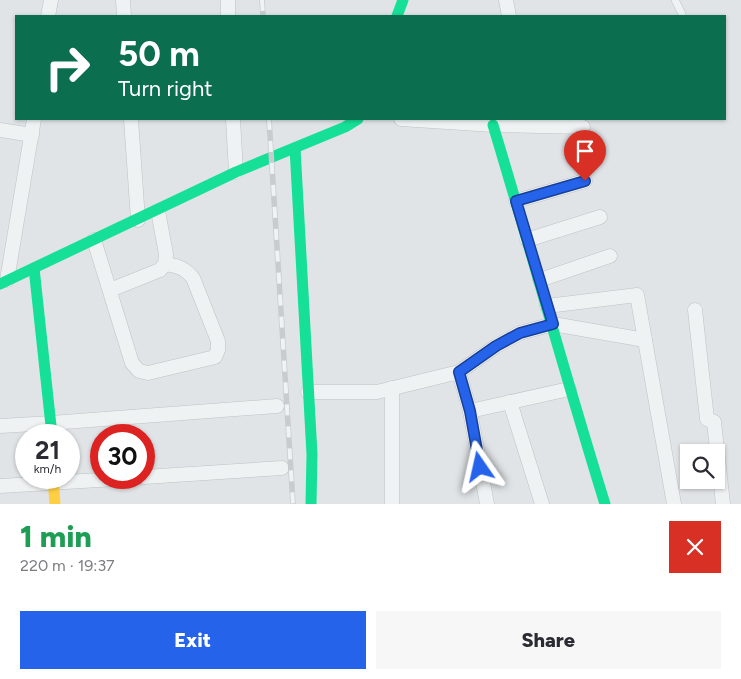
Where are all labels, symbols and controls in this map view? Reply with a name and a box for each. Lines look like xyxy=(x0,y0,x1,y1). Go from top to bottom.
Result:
text: 50 m xyxy=(118,33,200,75)
icon: right xyxy=(35,35,100,100)
text: Turn right xyxy=(118,75,213,102)
pin xyxy=(564,130,606,181)
icon: arrive xyxy=(571,137,599,165)
speed limit sign: 30 xyxy=(90,424,155,489)
text: 21 xyxy=(35,435,60,465)
position arrow xyxy=(453,440,505,492)
map controls xyxy=(680,444,725,489)
button: search xyxy=(680,444,725,489)
text: km/h xyxy=(34,462,61,476)
text: 1 min xyxy=(20,518,92,555)
button: close xyxy=(669,521,721,573)
text: 220 m · 19:37 xyxy=(20,556,115,575)
button: Exit xyxy=(20,611,366,669)
button: Share xyxy=(376,611,721,669)

